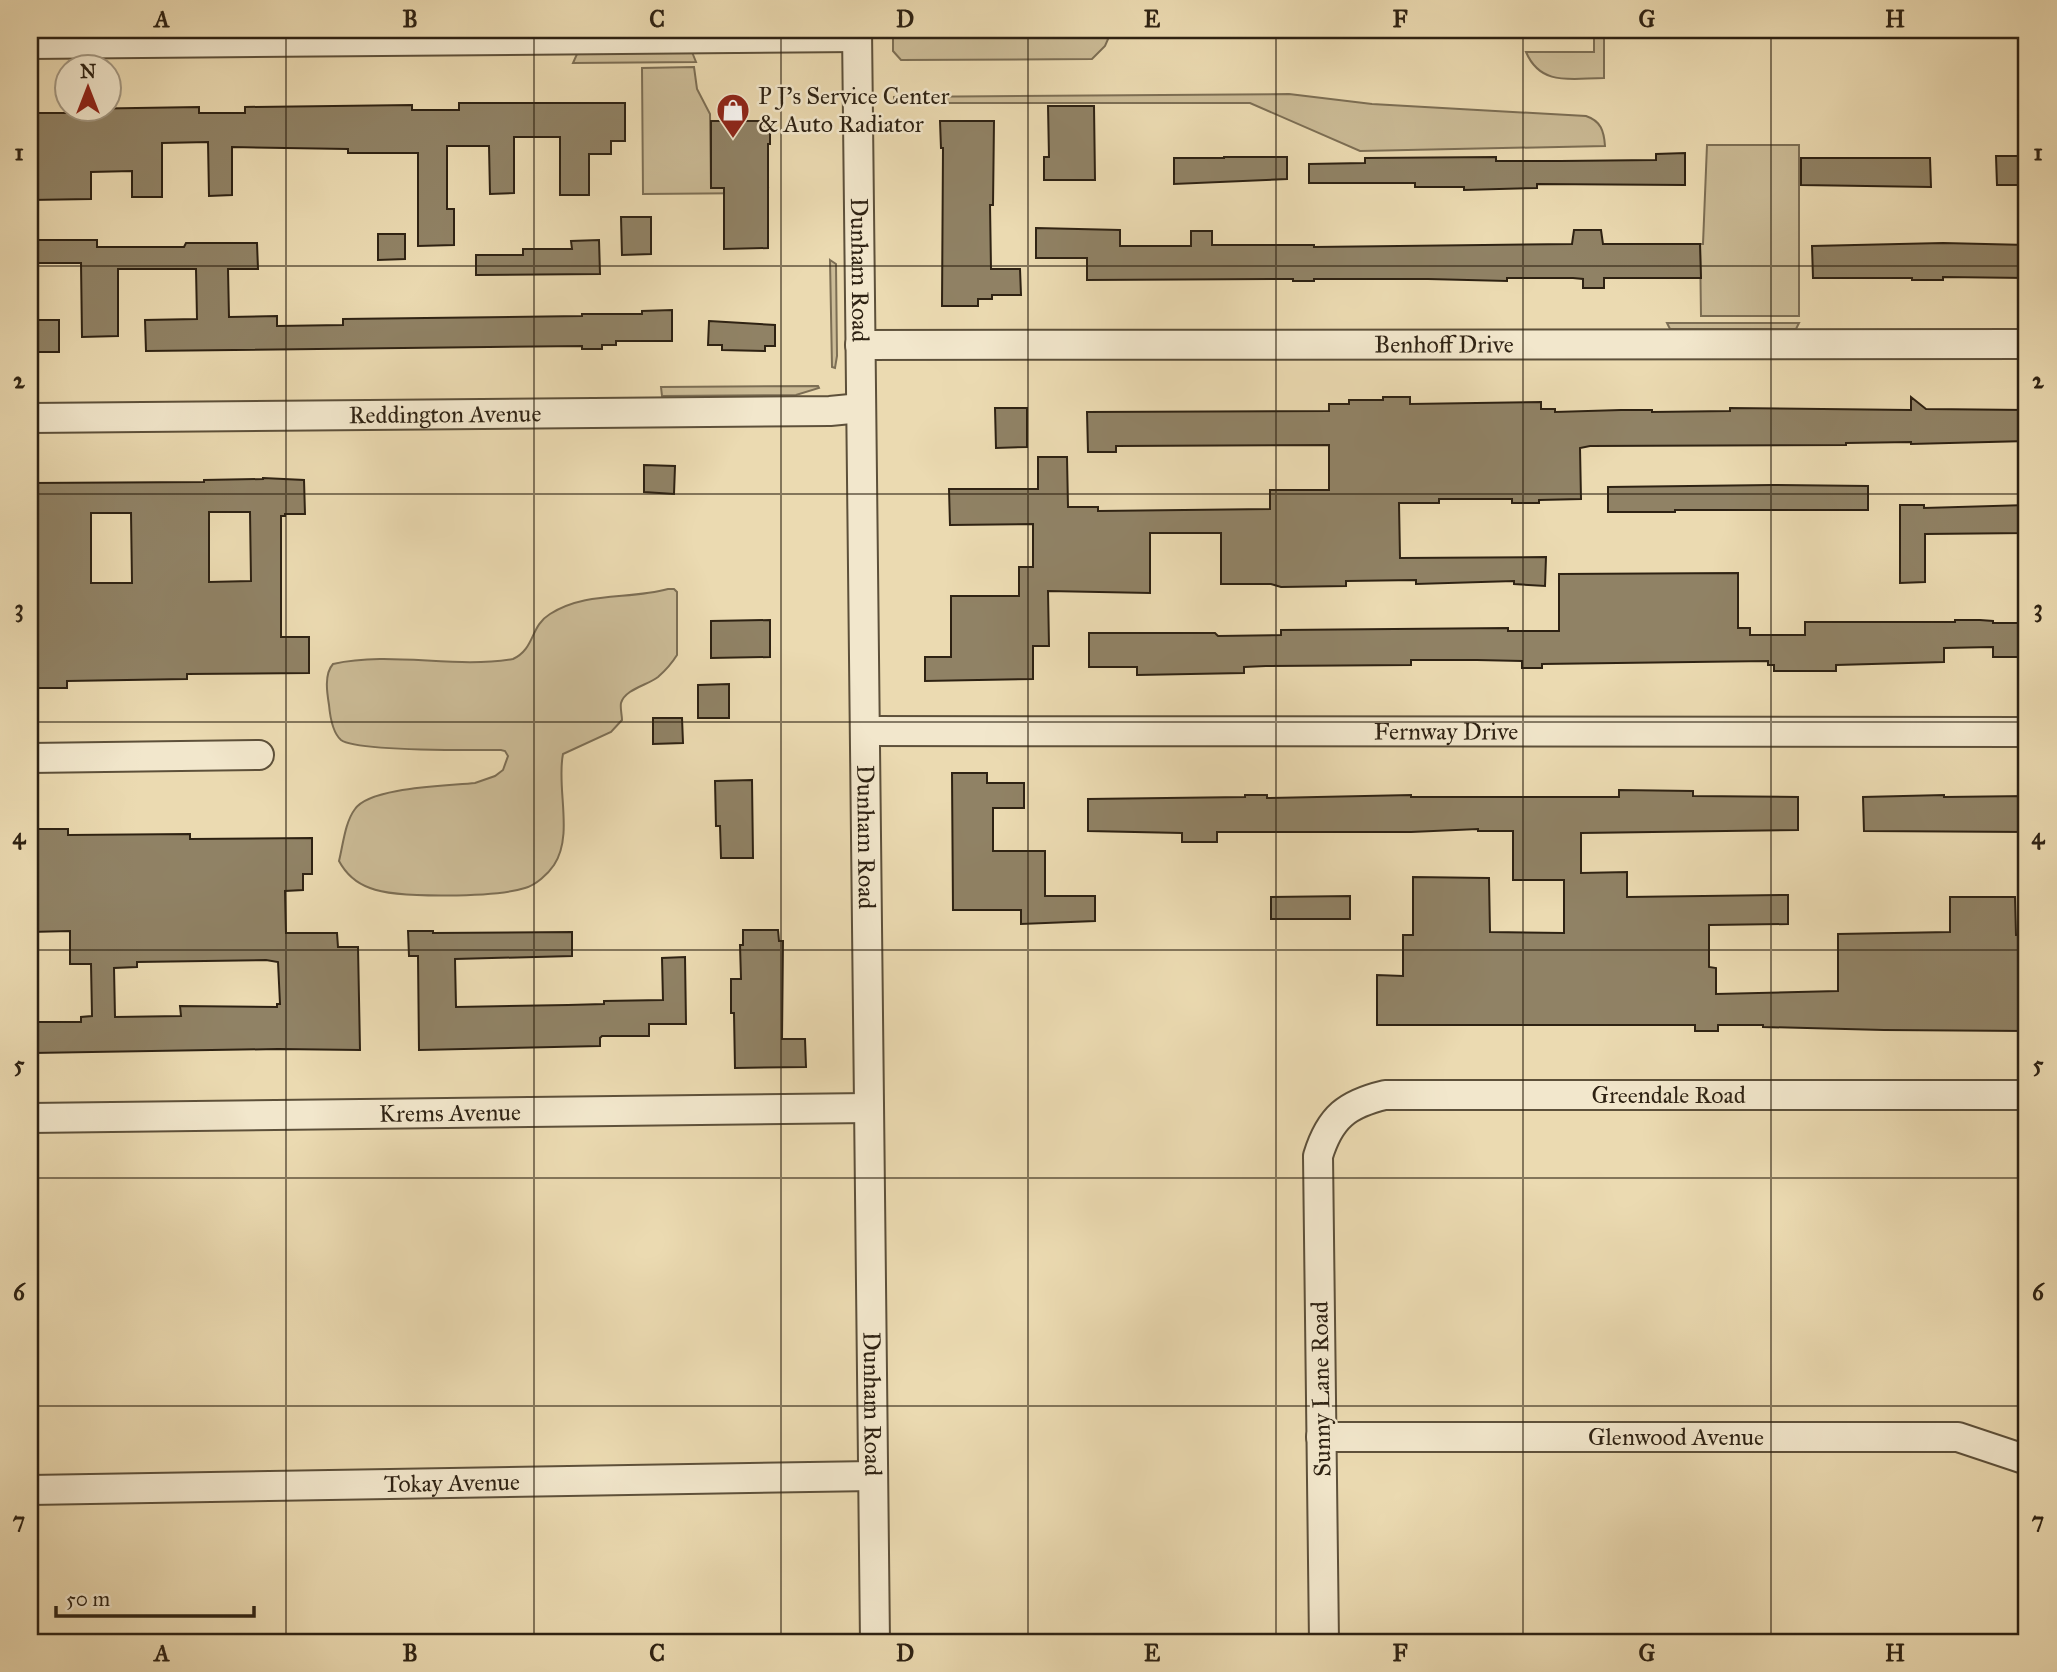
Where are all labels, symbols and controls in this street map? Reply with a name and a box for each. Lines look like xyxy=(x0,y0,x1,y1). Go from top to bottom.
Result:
text: A xyxy=(152,5,170,33)
text: B xyxy=(402,5,418,33)
text: C xyxy=(649,5,665,33)
text: D xyxy=(896,5,914,33)
text: E xyxy=(1144,5,1161,33)
text: F xyxy=(1392,5,1408,33)
text: G xyxy=(1639,5,1656,33)
text: H xyxy=(1885,5,1905,33)
north arrow xyxy=(52,52,122,122)
text: N xyxy=(80,60,96,83)
place label: P J’s Service Center & Auto Radiator xyxy=(758,81,950,139)
shop icon: P J’s Service Center & Auto Radiator xyxy=(714,91,752,140)
text: 1 xyxy=(14,138,24,166)
text: 1 xyxy=(2033,138,2043,166)
street label: Dunham Road xyxy=(844,197,875,342)
street label: Benhoff Drive xyxy=(1374,329,1514,360)
text: 2 xyxy=(13,366,25,394)
text: 2 xyxy=(2032,366,2044,394)
street label: Reddington Avenue xyxy=(349,399,541,430)
text: 3 xyxy=(14,594,24,623)
text: 3 xyxy=(2033,594,2043,623)
street label: Fernway Drive xyxy=(1374,716,1518,747)
street label: Dunham Road xyxy=(850,764,882,909)
text: 4 xyxy=(13,822,27,850)
text: 4 xyxy=(2032,822,2046,850)
text: 5 xyxy=(14,1050,25,1078)
text: 5 xyxy=(2033,1050,2044,1078)
street label: Greendale Road xyxy=(1591,1080,1746,1110)
street label: Krems Avenue xyxy=(379,1097,521,1129)
text: 6 xyxy=(13,1278,26,1306)
text: 6 xyxy=(2032,1278,2045,1306)
street label: Sunny Lane Road xyxy=(1304,1301,1338,1477)
street label: Dunham Road xyxy=(857,1331,888,1476)
street label: Glenwood Avenue xyxy=(1588,1422,1764,1452)
street label: Tokay Avenue xyxy=(384,1467,520,1499)
text: 7 xyxy=(13,1506,25,1534)
text: 7 xyxy=(2032,1506,2044,1534)
scale bar xyxy=(56,1574,254,1618)
text: 50 m xyxy=(66,1586,111,1612)
text: A xyxy=(152,1639,170,1667)
text: B xyxy=(402,1639,418,1667)
text: C xyxy=(649,1639,665,1667)
text: D xyxy=(896,1639,914,1667)
text: E xyxy=(1144,1639,1161,1667)
text: F xyxy=(1392,1639,1408,1667)
text: G xyxy=(1639,1639,1656,1667)
text: H xyxy=(1885,1639,1905,1667)

